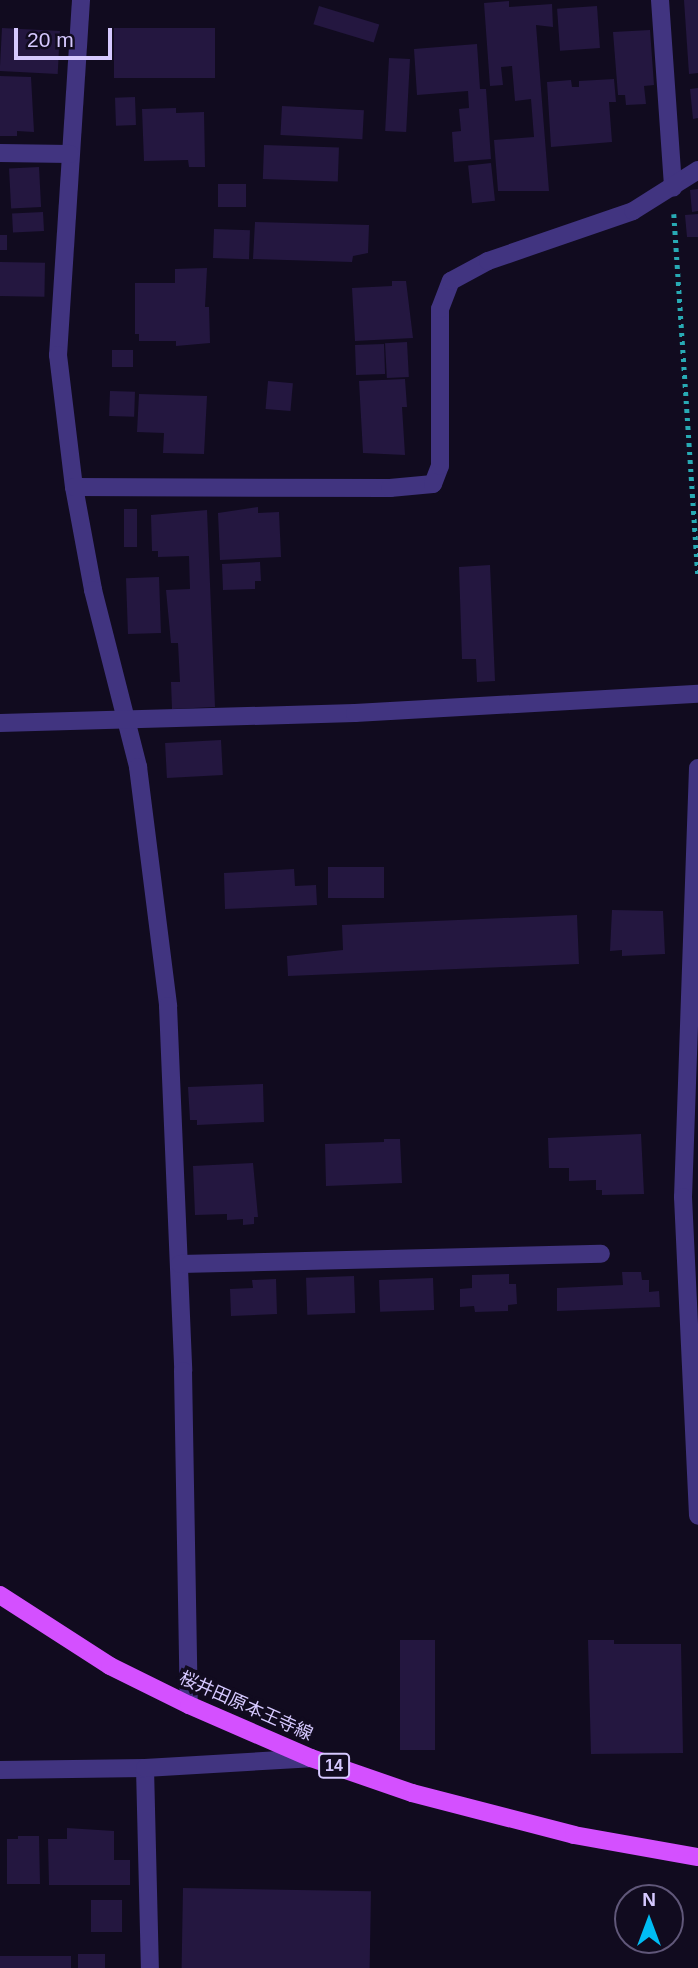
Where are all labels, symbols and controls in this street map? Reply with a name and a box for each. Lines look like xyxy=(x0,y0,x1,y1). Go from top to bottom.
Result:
scale bar xyxy=(18,14,116,58)
text: 20 m xyxy=(27,28,74,51)
street label: 桜井田原本王寺線 xyxy=(176,1667,316,1745)
road number: 14 xyxy=(316,1754,352,1778)
north arrow xyxy=(614,1884,684,1954)
text: N xyxy=(642,1889,656,1910)

